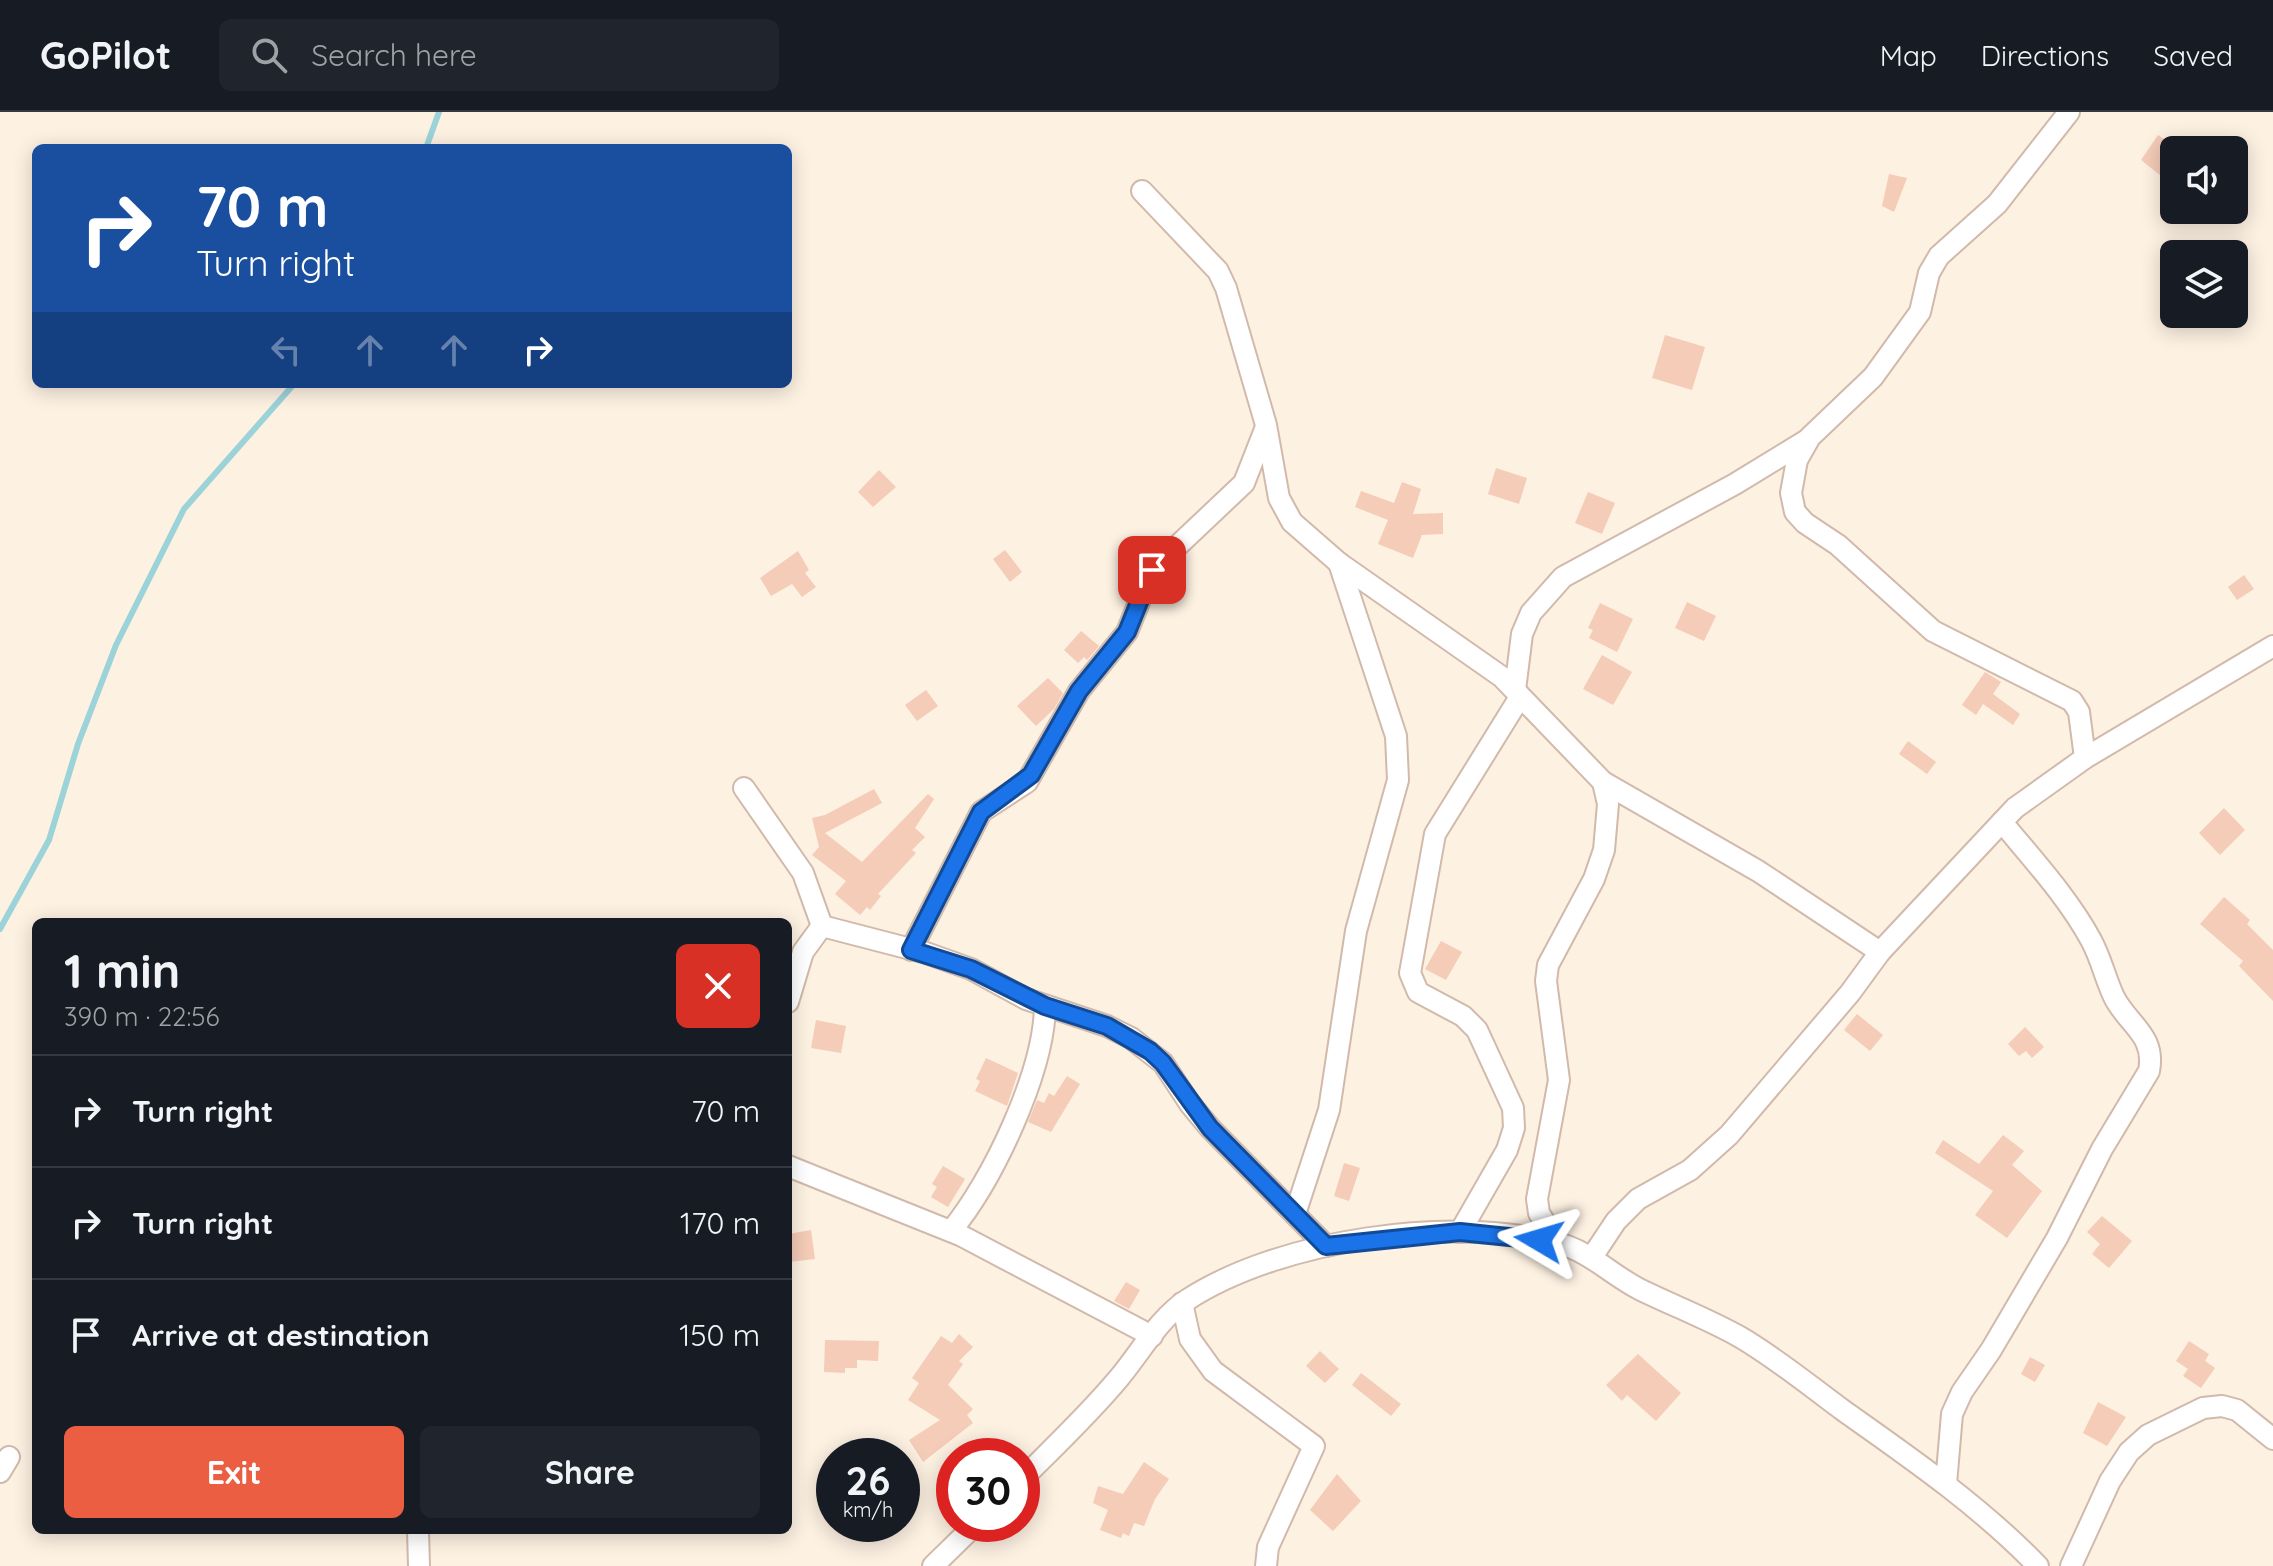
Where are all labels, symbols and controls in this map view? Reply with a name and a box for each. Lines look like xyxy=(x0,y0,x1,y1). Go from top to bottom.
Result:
search box xyxy=(219,19,779,91)
text: GoPilot xyxy=(40,31,171,79)
icon: search xyxy=(247,33,291,77)
text: Search here xyxy=(311,36,477,74)
text: Map xyxy=(1880,38,1937,73)
text: Directions xyxy=(1981,38,2109,73)
text: Saved xyxy=(2153,38,2233,73)
map controls xyxy=(2160,136,2248,328)
button: sound xyxy=(2160,136,2248,224)
text: 70 m xyxy=(196,171,328,241)
icon: right xyxy=(64,176,168,280)
text: Turn right xyxy=(196,240,355,285)
button: layers xyxy=(2160,240,2248,328)
icon: left xyxy=(264,328,308,372)
icon: ahead xyxy=(348,328,392,372)
icon: ahead xyxy=(432,328,476,372)
icon: right xyxy=(516,328,560,372)
pin xyxy=(1118,536,1186,604)
icon: arrive xyxy=(1130,548,1174,592)
text: 1 min xyxy=(64,940,180,1000)
button: close xyxy=(676,944,760,1028)
text: 390 m · 22:56 xyxy=(64,1000,220,1033)
icon: right xyxy=(64,1089,108,1133)
text: Turn right xyxy=(132,1092,273,1130)
text: 70 m xyxy=(691,1092,760,1130)
position arrow xyxy=(1497,1198,1581,1282)
icon: right xyxy=(64,1201,108,1245)
text: Turn right xyxy=(132,1204,273,1242)
text: 170 m xyxy=(680,1204,760,1242)
icon: arrive xyxy=(64,1313,108,1357)
text: Arrive at destination xyxy=(132,1316,430,1354)
text: 150 m xyxy=(679,1316,760,1354)
button: Exit xyxy=(64,1426,404,1518)
button: Share xyxy=(420,1426,760,1518)
speed limit sign: 30 xyxy=(936,1438,1040,1542)
text: 26 xyxy=(846,1455,890,1505)
text: km/h xyxy=(843,1497,893,1522)

